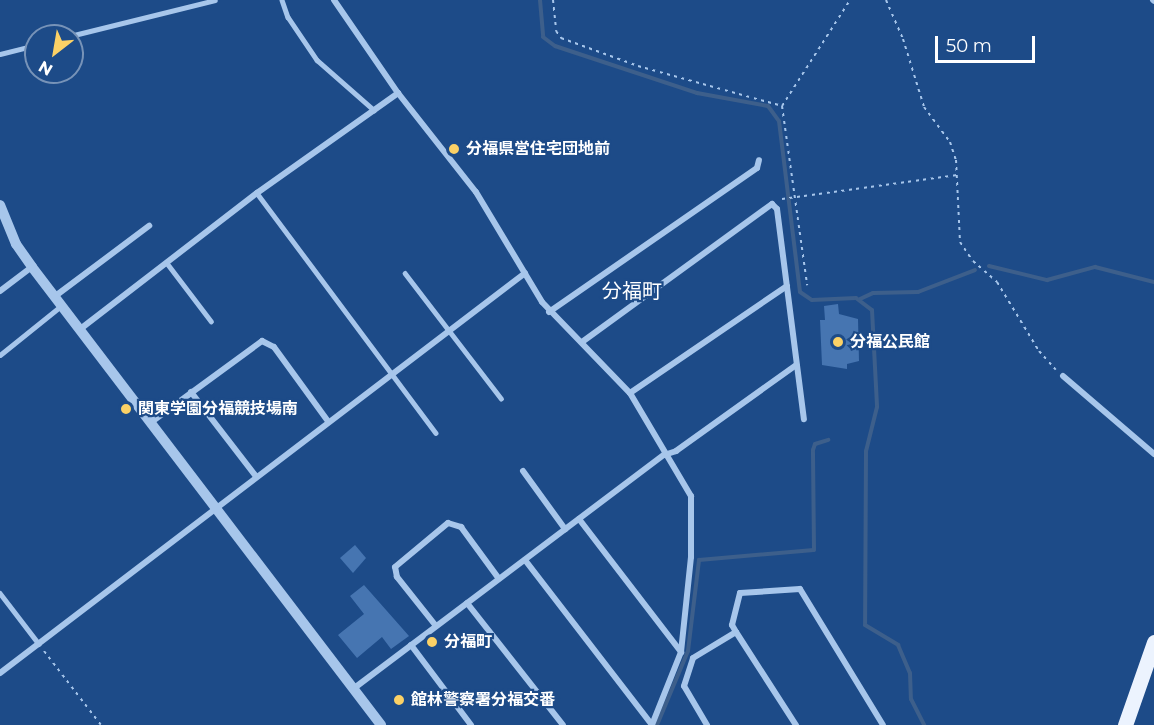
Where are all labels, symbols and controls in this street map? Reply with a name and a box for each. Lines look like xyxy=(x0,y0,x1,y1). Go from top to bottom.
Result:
north arrow xyxy=(24,24,84,84)
scale bar xyxy=(938,24,1038,62)
text: 50 m xyxy=(946,35,992,57)
text: N xyxy=(35,57,56,80)
place label: 分福県営住宅団地前 xyxy=(466,139,610,159)
marker: 分福県営住宅団地前 xyxy=(447,142,461,156)
district label: 分福町 xyxy=(602,279,662,303)
place label: 分福公民館 xyxy=(850,332,930,352)
marker: 分福公民館 xyxy=(831,335,845,349)
place label: 関東学園分福競技場南 xyxy=(138,399,298,419)
marker: 関東学園分福競技場南 xyxy=(119,402,133,416)
place label: 分福町 xyxy=(444,632,492,652)
marker: 分福町 xyxy=(425,635,439,649)
place label: 館林警察署分福交番 xyxy=(411,690,555,710)
marker: 館林警察署分福交番 xyxy=(392,693,406,707)

